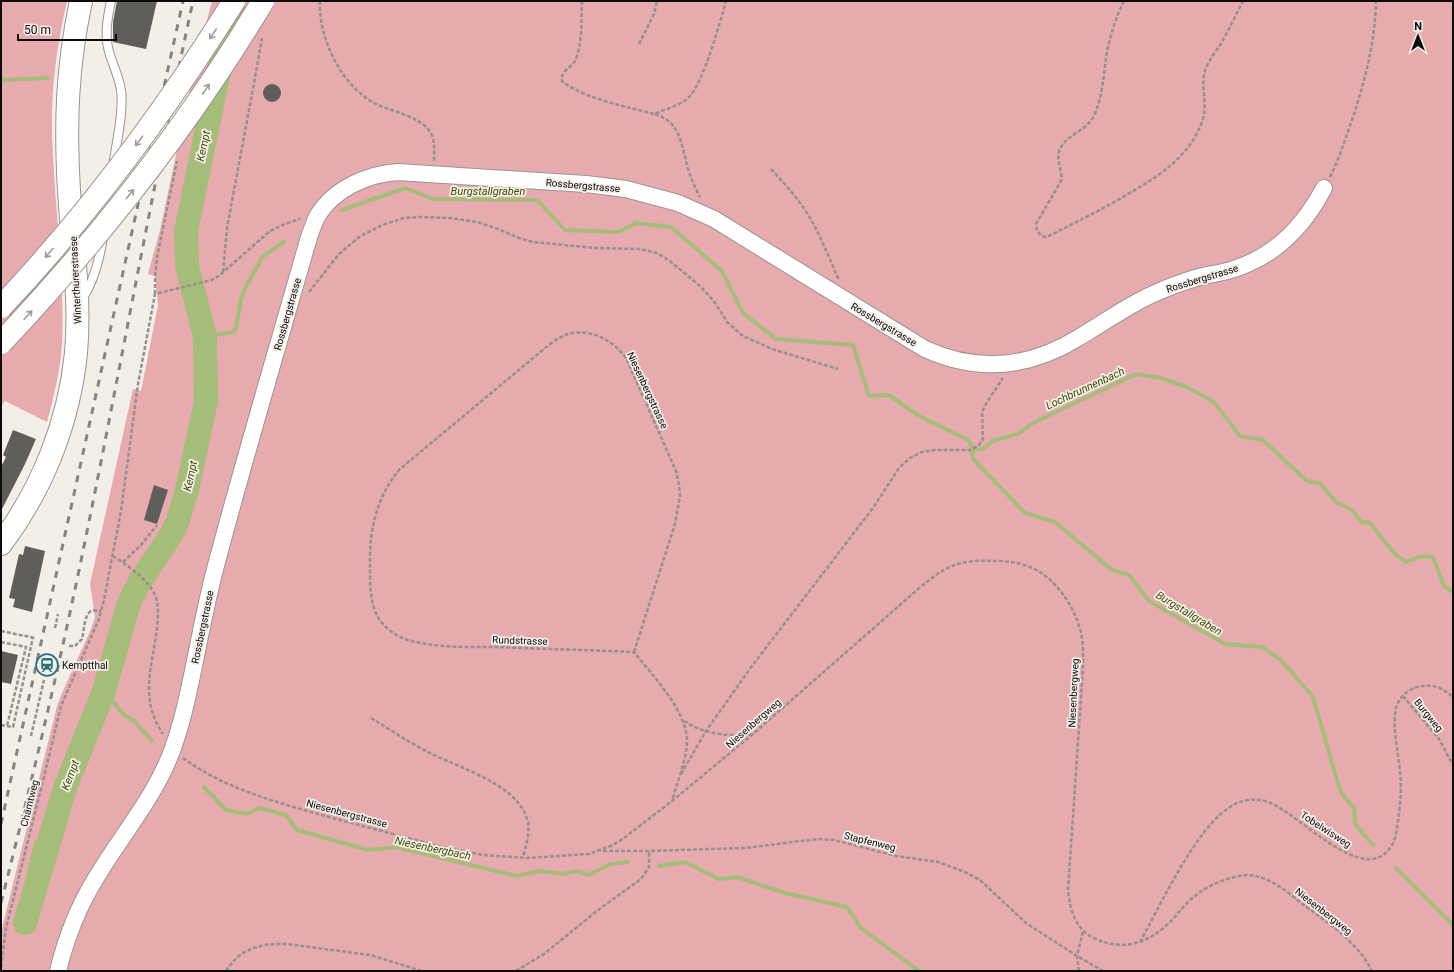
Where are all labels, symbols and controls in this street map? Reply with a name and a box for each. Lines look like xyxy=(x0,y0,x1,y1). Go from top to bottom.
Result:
scale bar xyxy=(18,16,116,42)
north arrow xyxy=(1398,16,1438,56)
text: N xyxy=(1414,20,1422,33)
text: 50 m xyxy=(24,23,51,37)
one-way arrow xyxy=(209,28,217,39)
one-way arrow xyxy=(202,84,210,95)
water label: Kempt xyxy=(194,129,213,163)
one-way arrow xyxy=(135,135,143,146)
street label: Rossbergstrasse xyxy=(545,177,621,194)
water label: Burgstallgraben xyxy=(451,185,525,198)
one-way arrow xyxy=(125,189,134,200)
street label: Winterthurerstrasse xyxy=(68,236,83,324)
one-way arrow xyxy=(45,248,54,259)
street label: Rossbergstrasse xyxy=(1165,262,1239,295)
street label: Rossbergstrasse xyxy=(272,277,303,352)
street label: Rossbergstrasse xyxy=(849,300,919,348)
one-way arrow xyxy=(23,309,32,320)
street label: Niesenbergstrasse xyxy=(625,350,670,430)
water label: Lochbrunnenbach xyxy=(1044,364,1127,412)
water label: Kempt xyxy=(181,459,200,493)
street label: Rossbergstrasse xyxy=(189,589,216,665)
water label: Burgstallgraben xyxy=(1153,589,1224,638)
street label: Rundstrasse xyxy=(492,634,548,647)
station icon: Kemptthal xyxy=(34,652,60,678)
street label: Niesenbergweg xyxy=(1066,658,1081,728)
place label: Kemptthal xyxy=(62,660,108,671)
street label: Niesenbergweg xyxy=(724,697,783,750)
street label: Burgweg xyxy=(1412,697,1445,734)
water label: Kempt xyxy=(59,758,82,792)
street label: Chämtweg xyxy=(18,779,41,828)
street label: Niesenbergstrasse xyxy=(305,797,389,830)
street label: Tobelwisweg xyxy=(1298,809,1353,850)
street label: Stapfenweg xyxy=(843,830,897,853)
water label: Niesenbergbach xyxy=(394,834,472,863)
street label: Niesenbergweg xyxy=(1293,886,1354,937)

